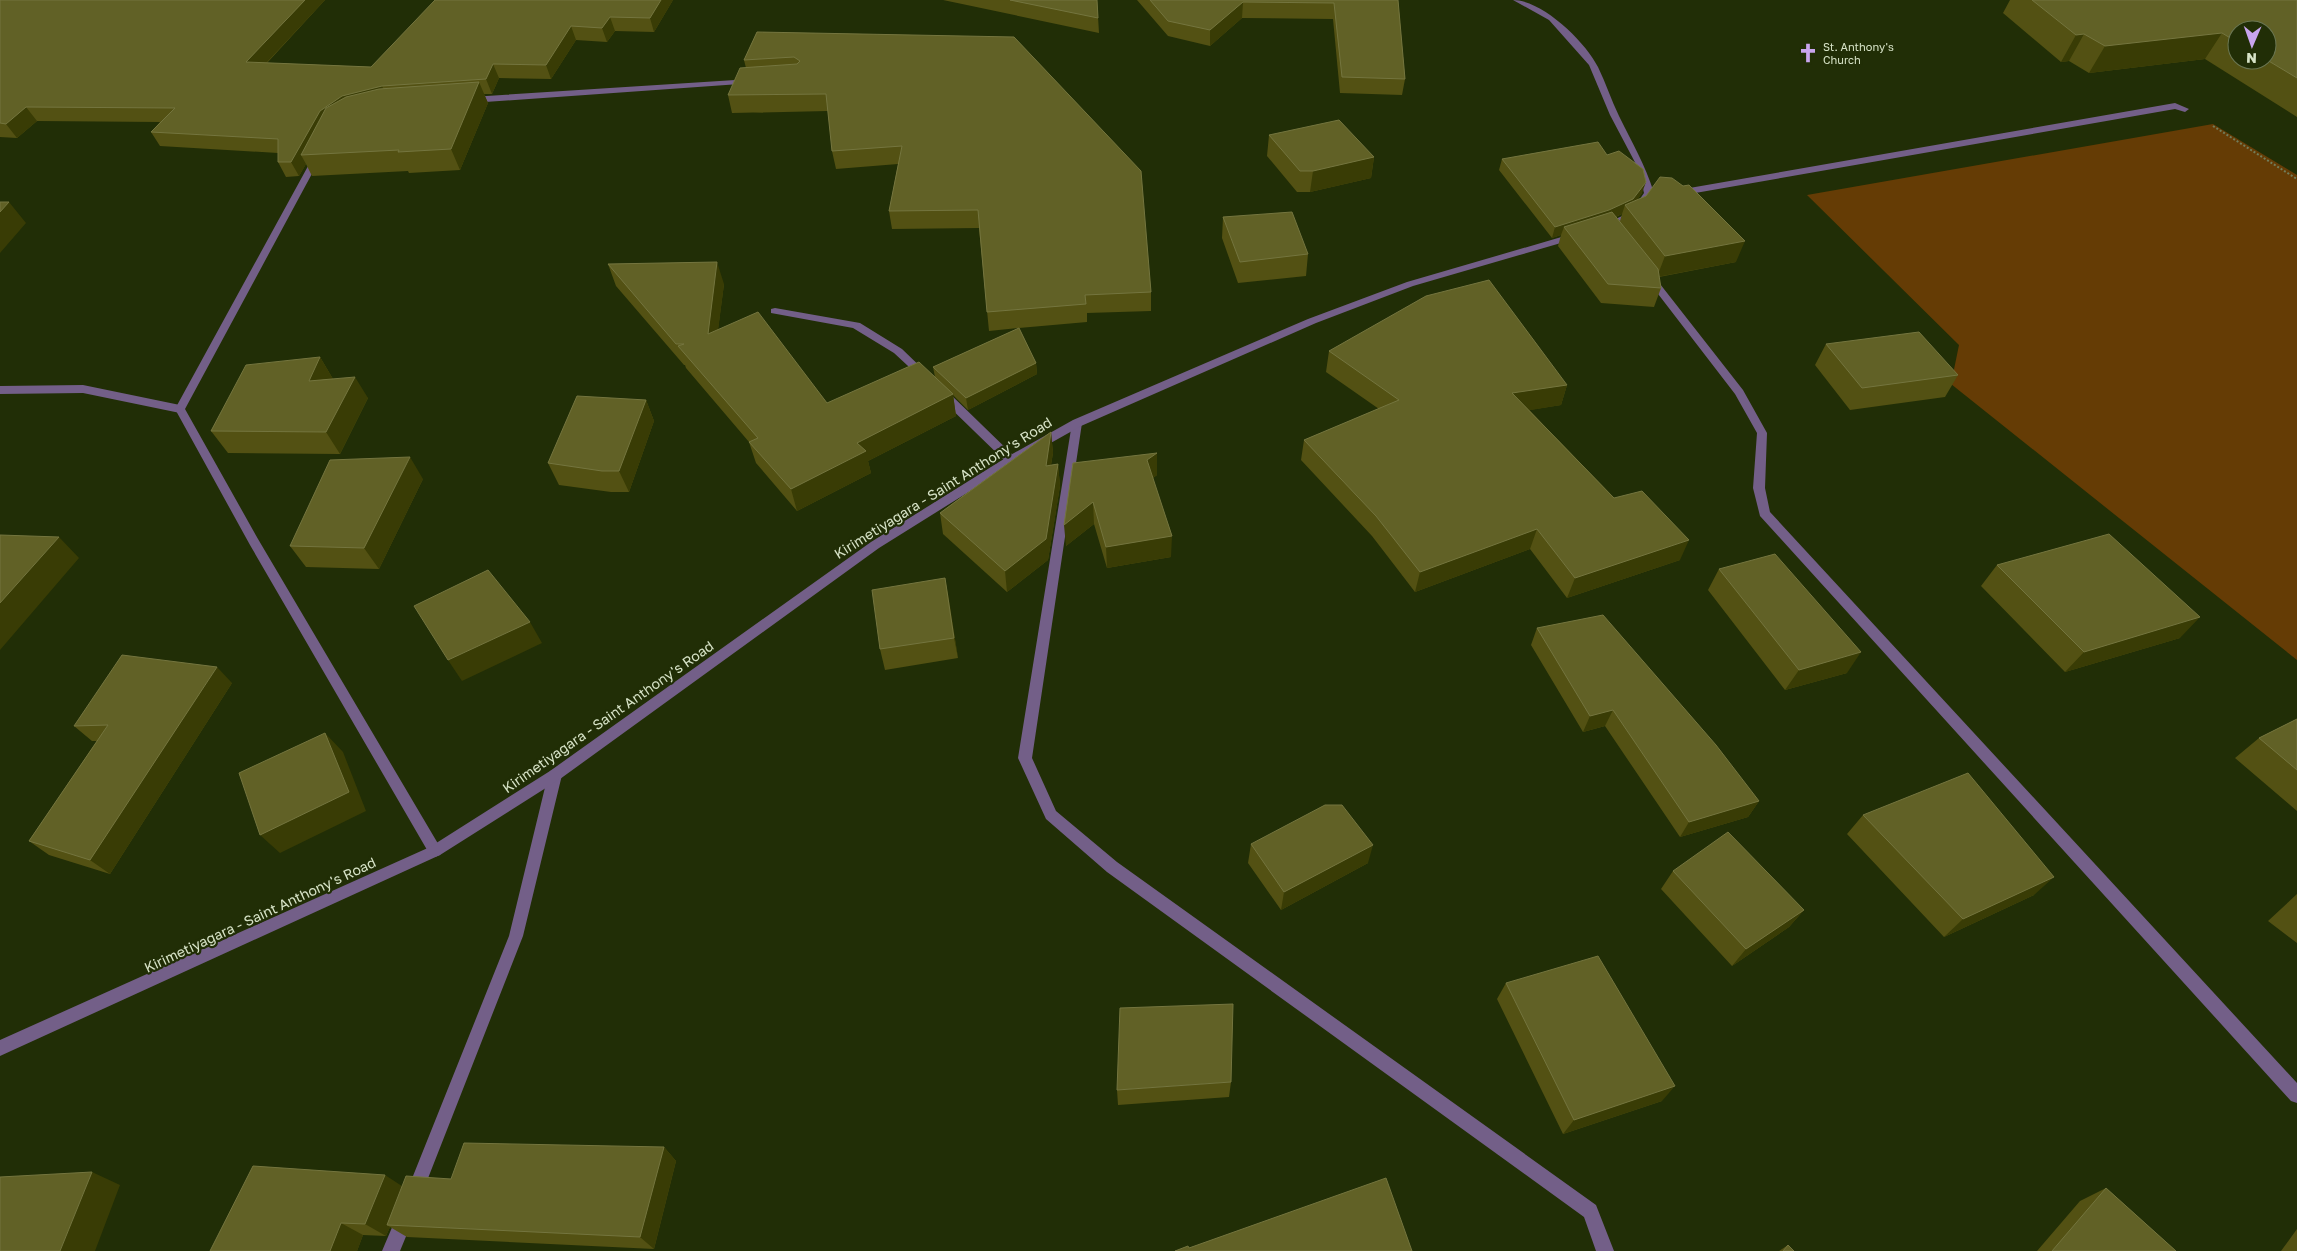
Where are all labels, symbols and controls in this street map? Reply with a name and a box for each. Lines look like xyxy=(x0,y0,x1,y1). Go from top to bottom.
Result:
north arrow xyxy=(2227,20,2277,70)
place label: St. Anthony's Church xyxy=(1823,40,1894,66)
church icon: St. Anthony's Church xyxy=(1797,42,1819,64)
text: N xyxy=(2246,50,2257,67)
street label: Kirimetiyagara - Saint Anthony's Road xyxy=(831,413,1055,562)
street label: Kirimetiyagara - Saint Anthony's Road xyxy=(499,637,716,796)
street label: Kirimetiyagara - Saint Anthony's Road xyxy=(141,853,378,976)

